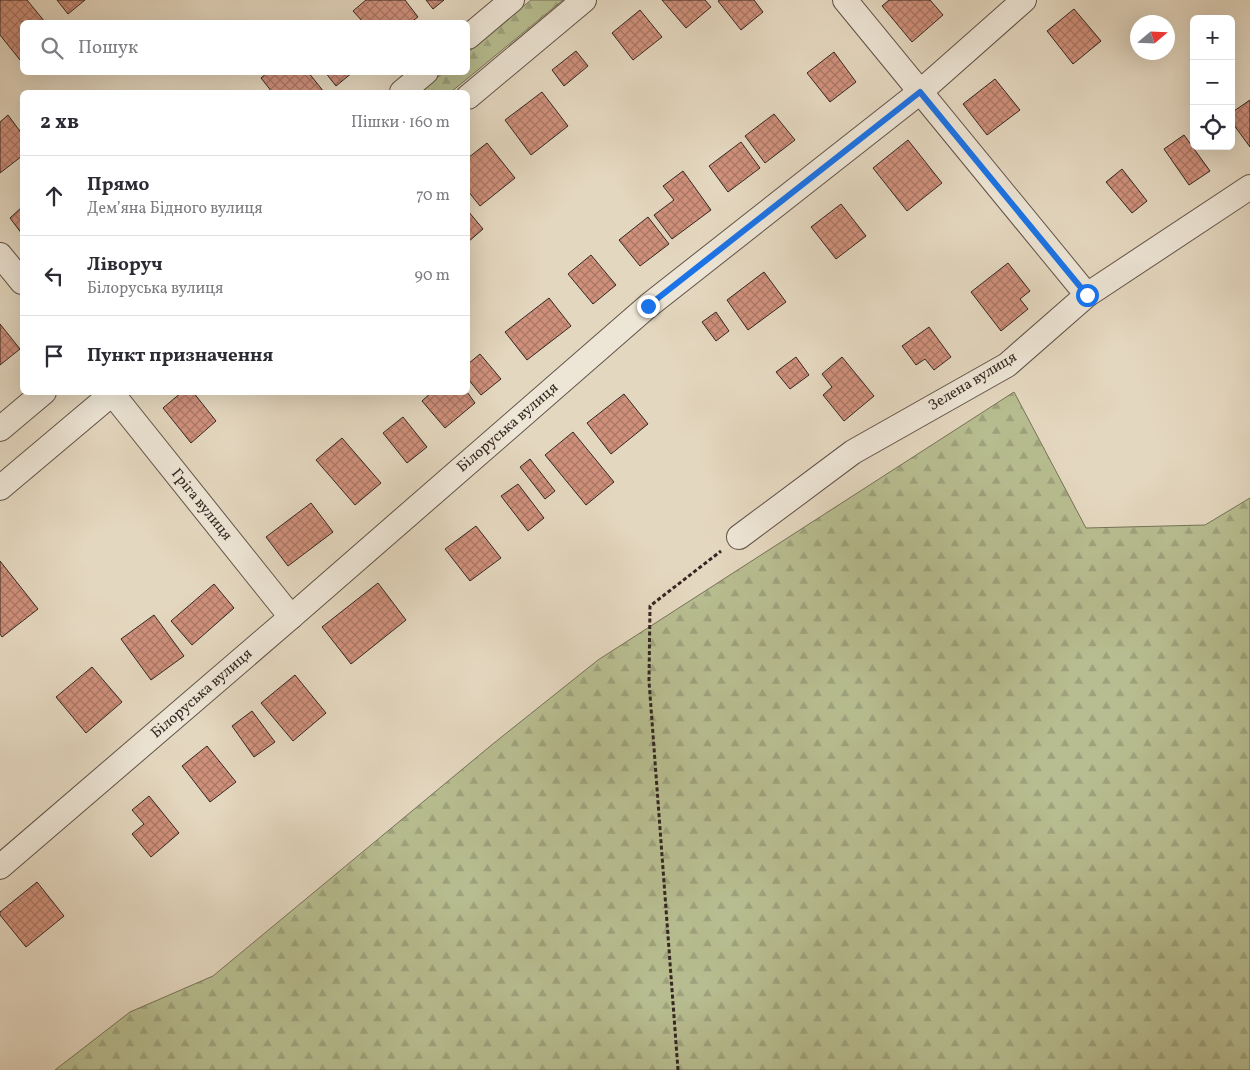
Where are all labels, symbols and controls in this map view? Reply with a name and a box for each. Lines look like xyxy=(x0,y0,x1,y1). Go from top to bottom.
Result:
north arrow xyxy=(1130,15,1175,60)
map controls xyxy=(1190,15,1235,150)
button: + xyxy=(1190,15,1235,60)
search box xyxy=(20,20,470,75)
icon: search xyxy=(38,34,66,62)
text: Пошук xyxy=(78,35,138,61)
button: − xyxy=(1190,60,1235,105)
button: locate xyxy=(1190,105,1235,150)
text: 2 хв xyxy=(40,108,79,137)
text: Пішки · 160 m xyxy=(351,112,450,134)
text: Прямо xyxy=(87,172,149,198)
icon: ahead xyxy=(40,182,68,210)
text: 70 m xyxy=(416,185,450,207)
text: Дем’яна Бідного вулиця xyxy=(87,198,263,220)
text: Ліворуч xyxy=(87,252,162,278)
icon: left xyxy=(40,262,68,290)
text: 90 m xyxy=(414,265,450,287)
text: Білоруська вулиця xyxy=(87,278,223,300)
route start xyxy=(1076,284,1099,307)
route end xyxy=(637,295,660,318)
icon: arrive xyxy=(40,342,68,370)
text: Пункт призначення xyxy=(87,343,273,369)
street label: Зелена вулиця xyxy=(925,347,1021,417)
street label: Білоруська вулиця xyxy=(453,378,563,478)
street label: Гріга вулиця xyxy=(165,465,237,546)
street label: Білоруська вулиця xyxy=(147,644,257,744)

